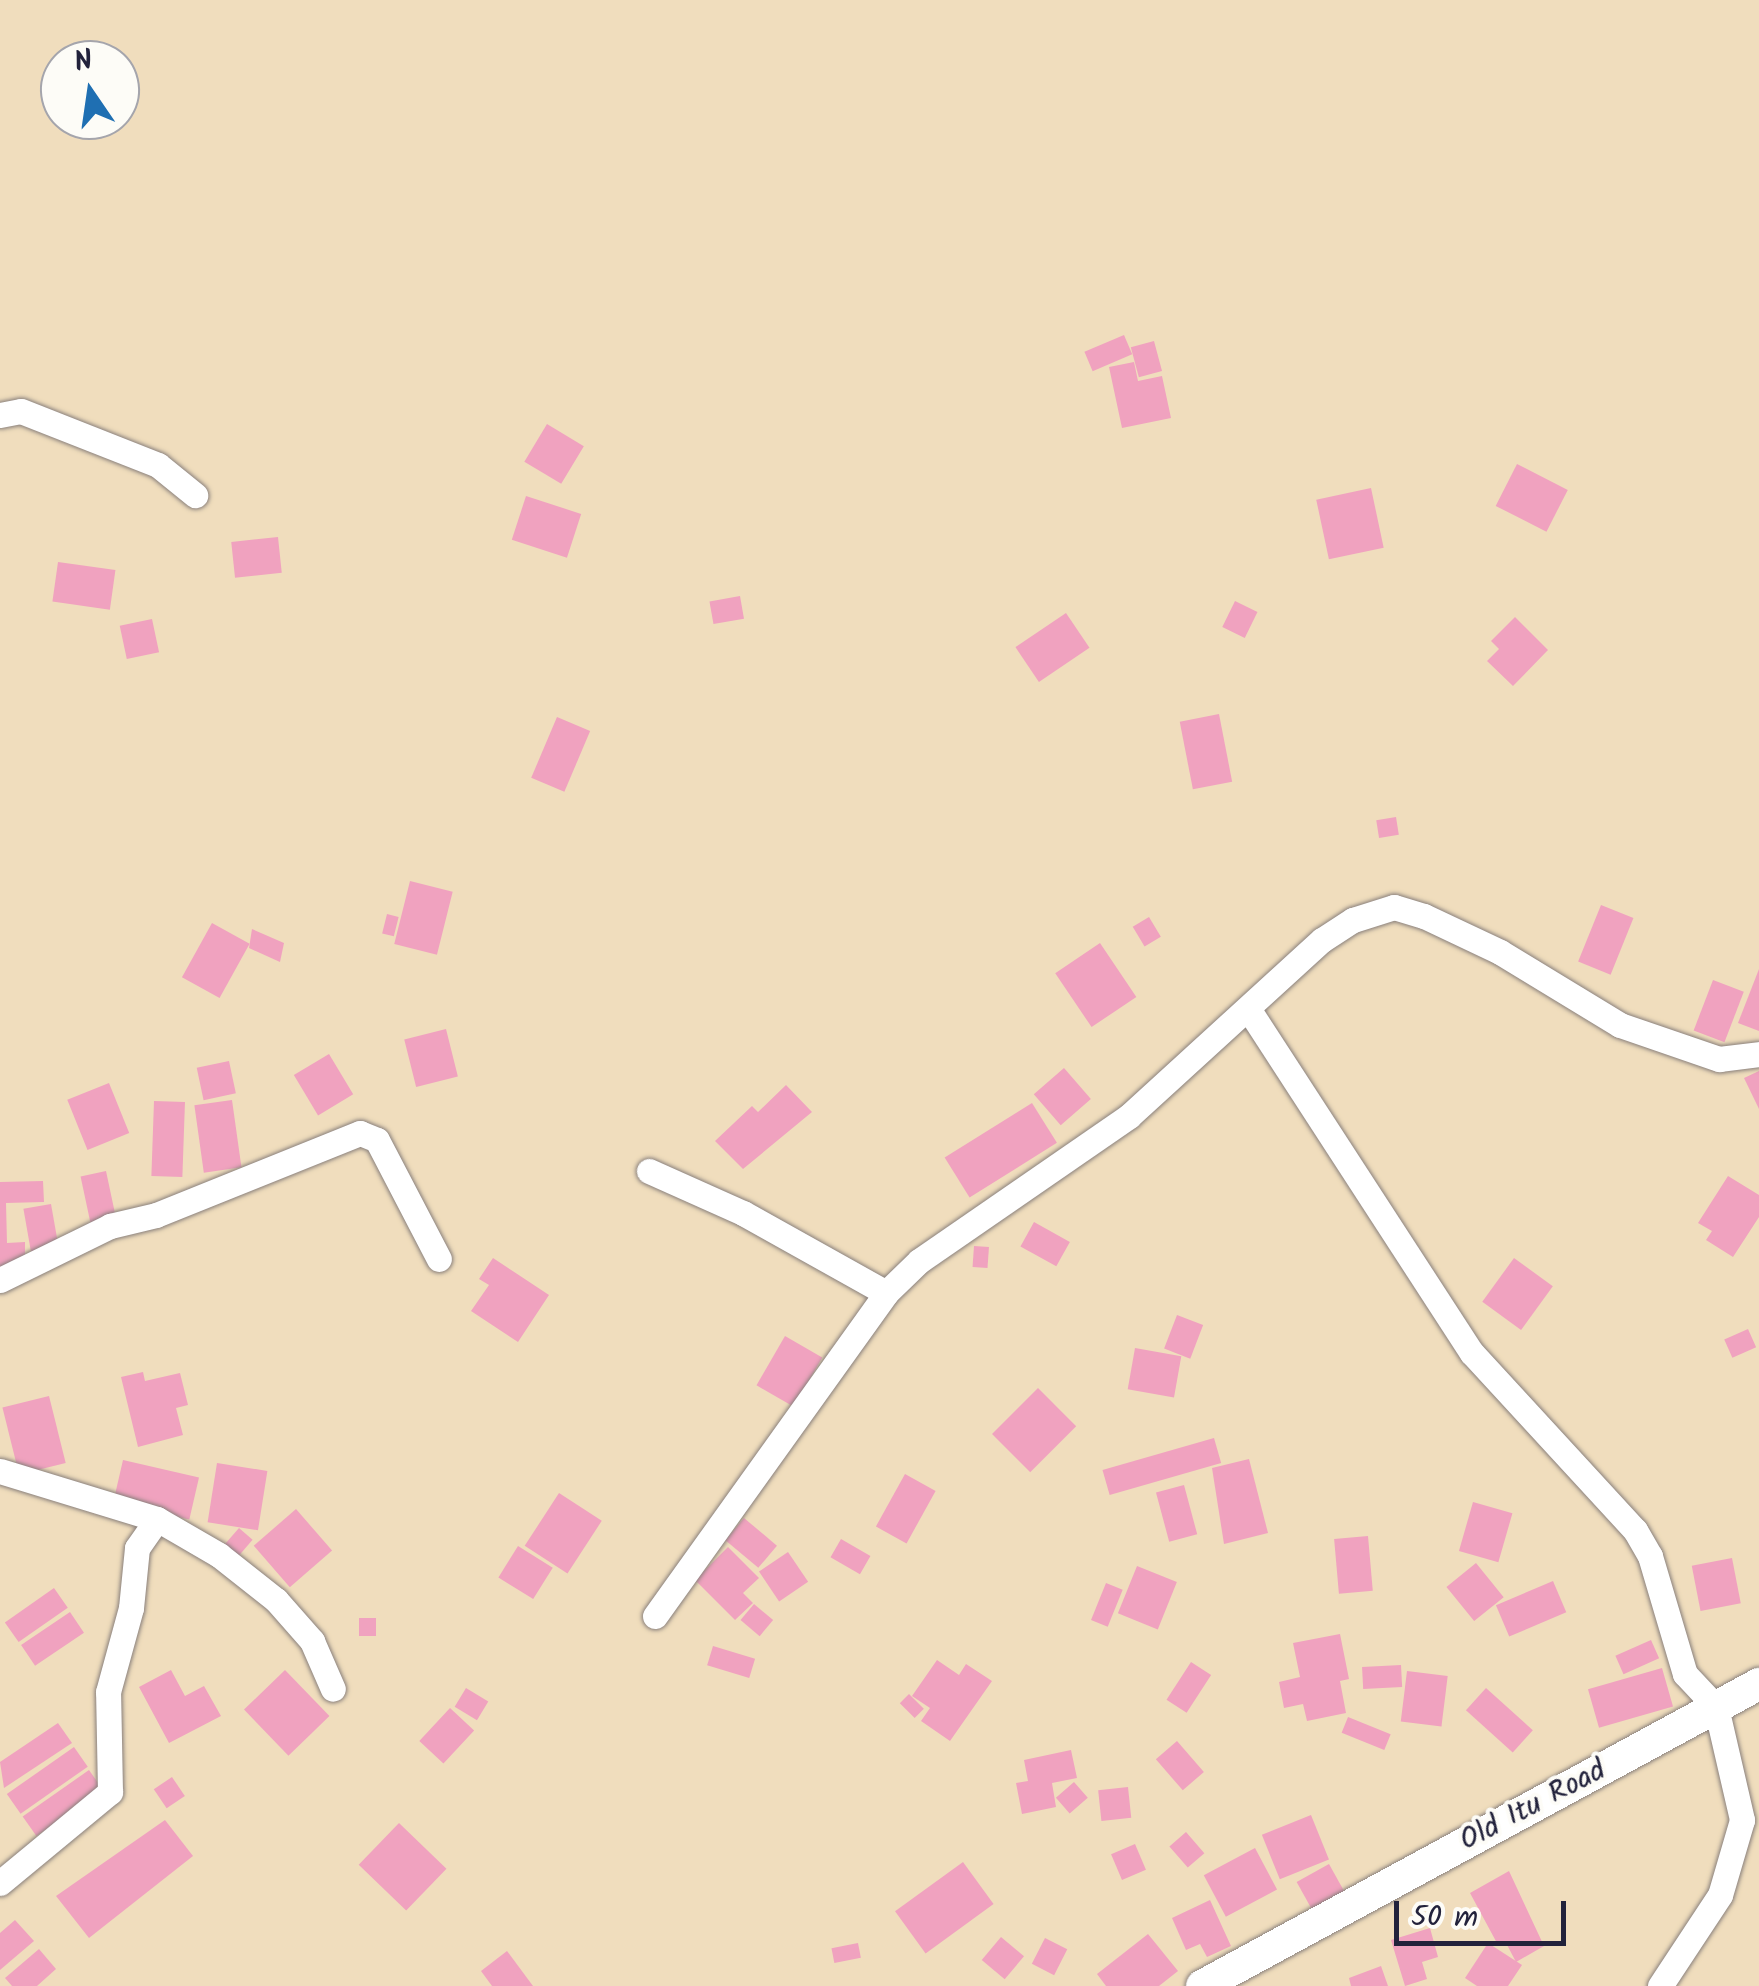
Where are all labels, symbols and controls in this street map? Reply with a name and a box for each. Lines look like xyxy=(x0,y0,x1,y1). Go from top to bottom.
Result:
text: N xyxy=(70,38,97,86)
north arrow xyxy=(40,40,140,140)
street label: Old Itu Road xyxy=(1454,1752,1612,1860)
scale bar xyxy=(1399,1881,1572,1943)
text: 50 m xyxy=(1411,1894,1478,1942)

